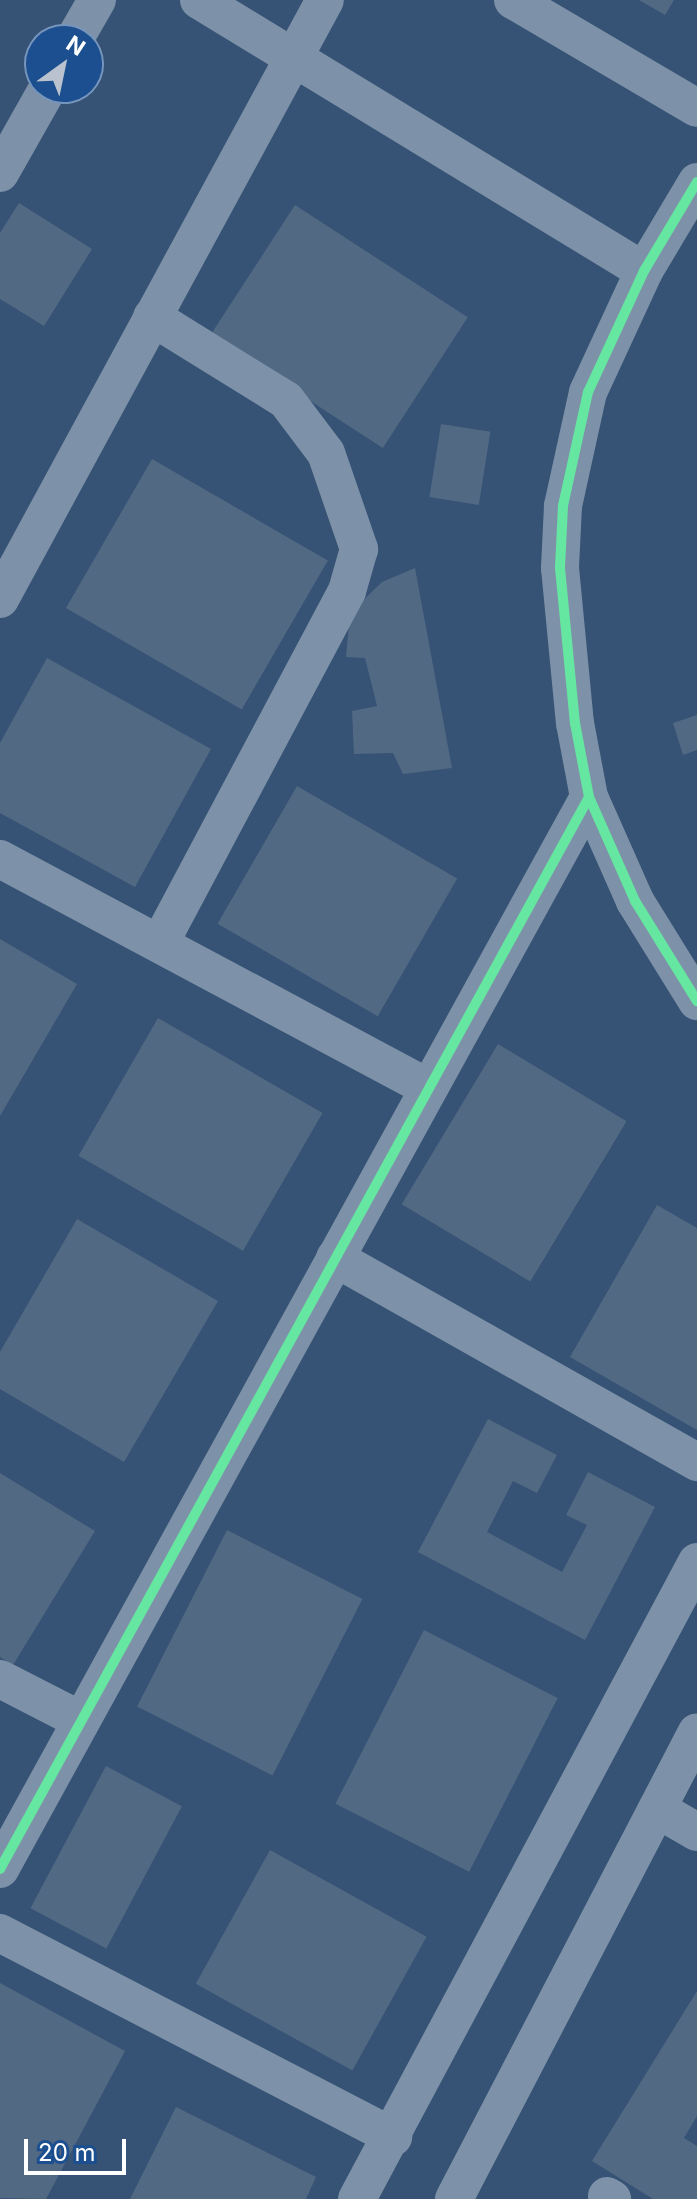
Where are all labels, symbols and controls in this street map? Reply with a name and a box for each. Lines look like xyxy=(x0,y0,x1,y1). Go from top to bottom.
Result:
north arrow xyxy=(24,24,104,104)
text: N xyxy=(62,30,90,61)
scale bar xyxy=(28,2123,130,2173)
text: 20 m xyxy=(38,2138,96,2167)

